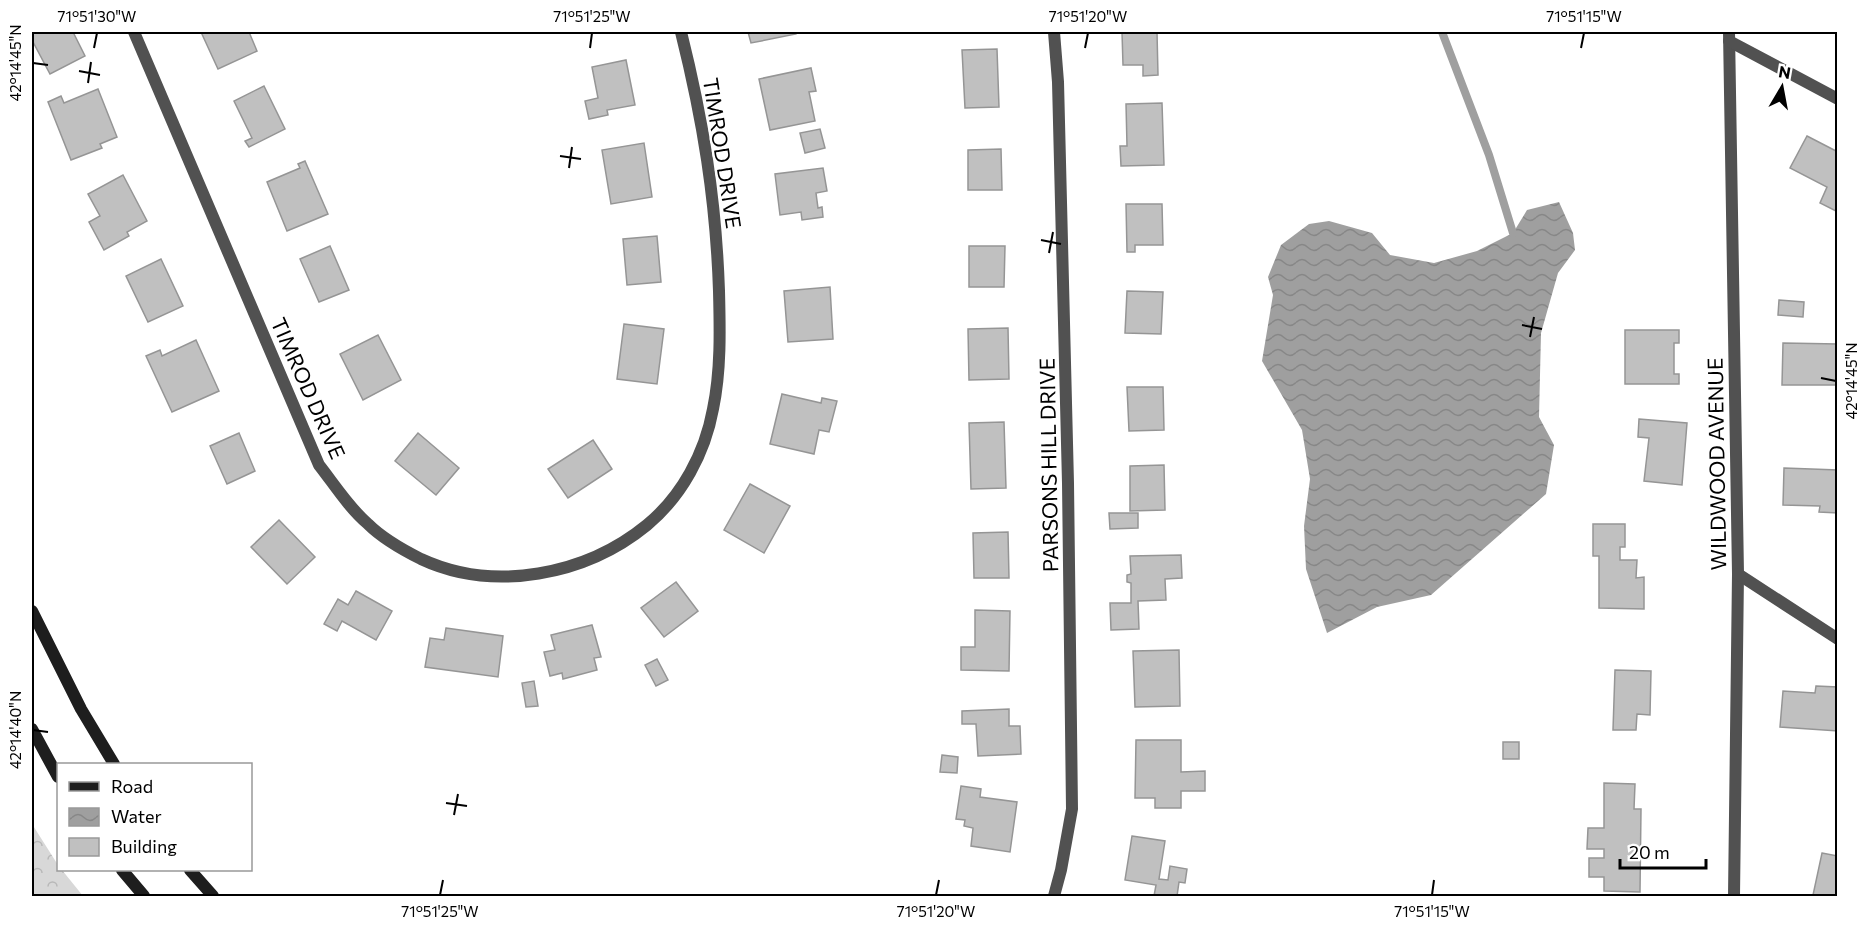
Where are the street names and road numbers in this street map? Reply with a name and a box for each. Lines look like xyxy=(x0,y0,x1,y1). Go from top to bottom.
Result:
street label: TIMROD DRIVE xyxy=(699,76,747,230)
street label: TIMROD DRIVE xyxy=(267,313,351,463)
street label: PARSONS HILL DRIVE xyxy=(1034,358,1062,572)
street label: WILDWOOD AVENUE xyxy=(1702,358,1730,570)

